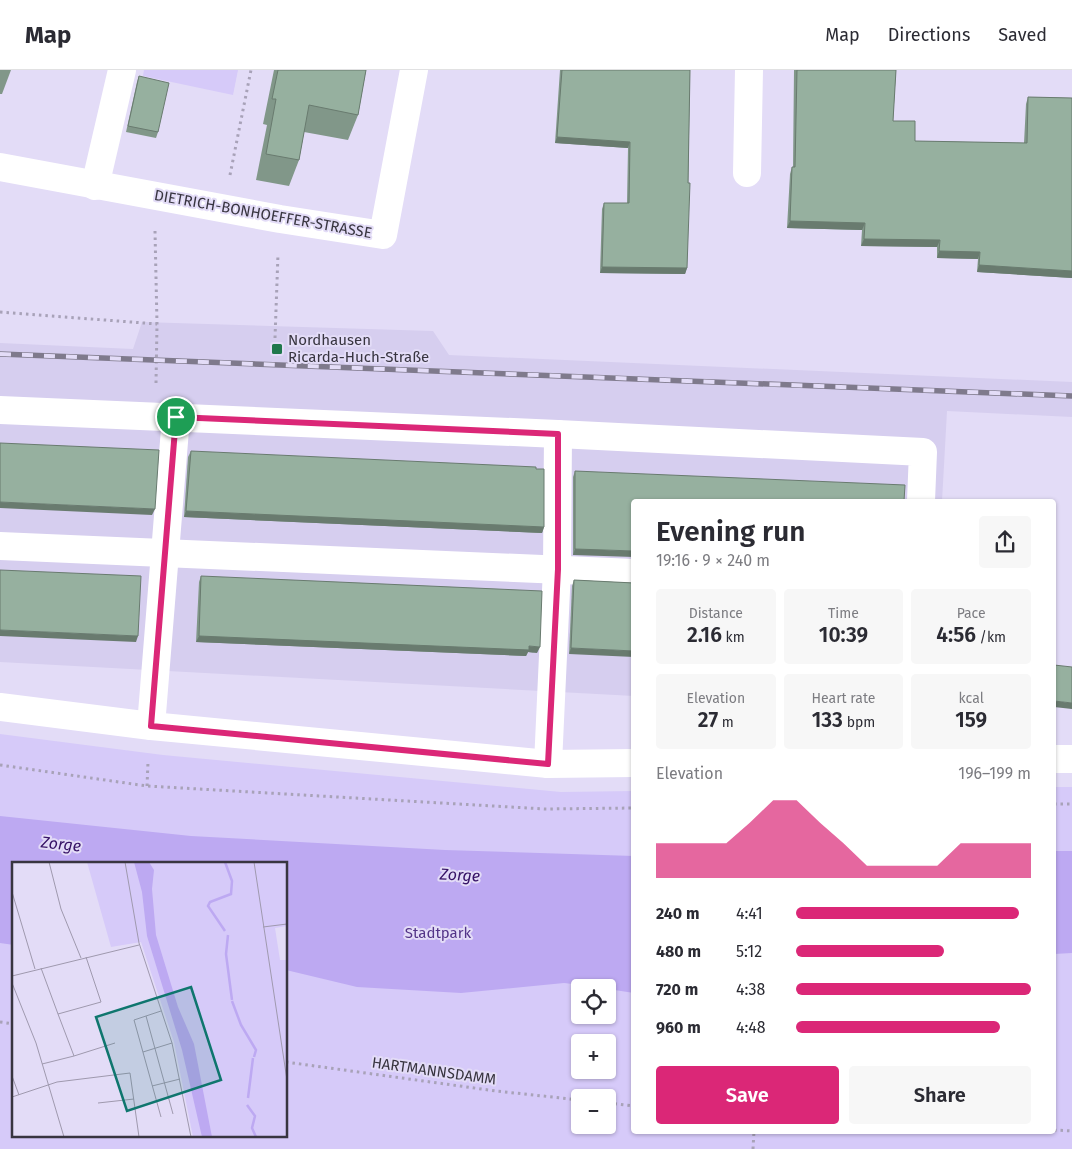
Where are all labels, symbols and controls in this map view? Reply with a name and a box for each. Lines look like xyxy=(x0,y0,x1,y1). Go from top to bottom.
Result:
text: Map xyxy=(25,21,71,49)
text: Map xyxy=(825,24,860,46)
text: Directions xyxy=(888,24,970,46)
text: Saved xyxy=(998,24,1047,46)
street label: DIETRICH-BONHOEFFER-STRASSE xyxy=(153,186,373,242)
place label: Nordhausen Ricarda-Huch-Straße xyxy=(288,331,429,366)
marker: Nordhausen Ricarda-Huch-Straße xyxy=(270,342,284,356)
pin xyxy=(155,396,197,438)
icon: arrive xyxy=(162,403,190,431)
text: Evening run xyxy=(656,515,805,548)
button: share xyxy=(979,516,1031,568)
text: 19:16 · 9 × 240 m xyxy=(656,551,770,570)
text: Distance xyxy=(689,605,743,622)
text: Time xyxy=(828,605,859,622)
text: Pace xyxy=(957,605,986,622)
text: 2.16 xyxy=(687,622,722,648)
text: 10:39 xyxy=(819,622,868,648)
text: 4:56 xyxy=(936,622,976,648)
text: km xyxy=(722,629,745,646)
text: /km xyxy=(976,629,1006,646)
text: Elevation xyxy=(686,690,745,707)
text: Heart rate xyxy=(812,690,875,707)
text: kcal xyxy=(959,690,984,707)
text: 27 xyxy=(698,707,718,733)
text: 133 xyxy=(812,707,843,733)
text: 159 xyxy=(955,707,987,733)
text: m xyxy=(718,714,734,731)
text: bpm xyxy=(843,714,875,731)
text: Elevation xyxy=(656,764,723,783)
text: 196–199 m xyxy=(958,764,1031,783)
water label: Zorge xyxy=(39,832,82,856)
inset map xyxy=(12,862,288,1136)
water label: Zorge xyxy=(438,864,481,886)
text: 240 m xyxy=(656,904,700,923)
text: 4:41 xyxy=(736,904,763,923)
park label: Stadtpark xyxy=(405,924,472,942)
text: 480 m xyxy=(656,942,701,961)
text: 5:12 xyxy=(736,942,762,961)
map controls xyxy=(571,979,616,1134)
button: locate xyxy=(571,979,616,1024)
text: 720 m xyxy=(656,980,698,999)
text: 4:38 xyxy=(736,980,765,999)
text: 960 m xyxy=(656,1018,701,1037)
text: 4:48 xyxy=(736,1018,766,1037)
button: + xyxy=(571,1034,616,1079)
street label: HARTMANNSDAMM xyxy=(371,1053,497,1089)
button: Save xyxy=(656,1066,839,1124)
button: Share xyxy=(849,1066,1031,1124)
button: − xyxy=(571,1089,616,1134)

